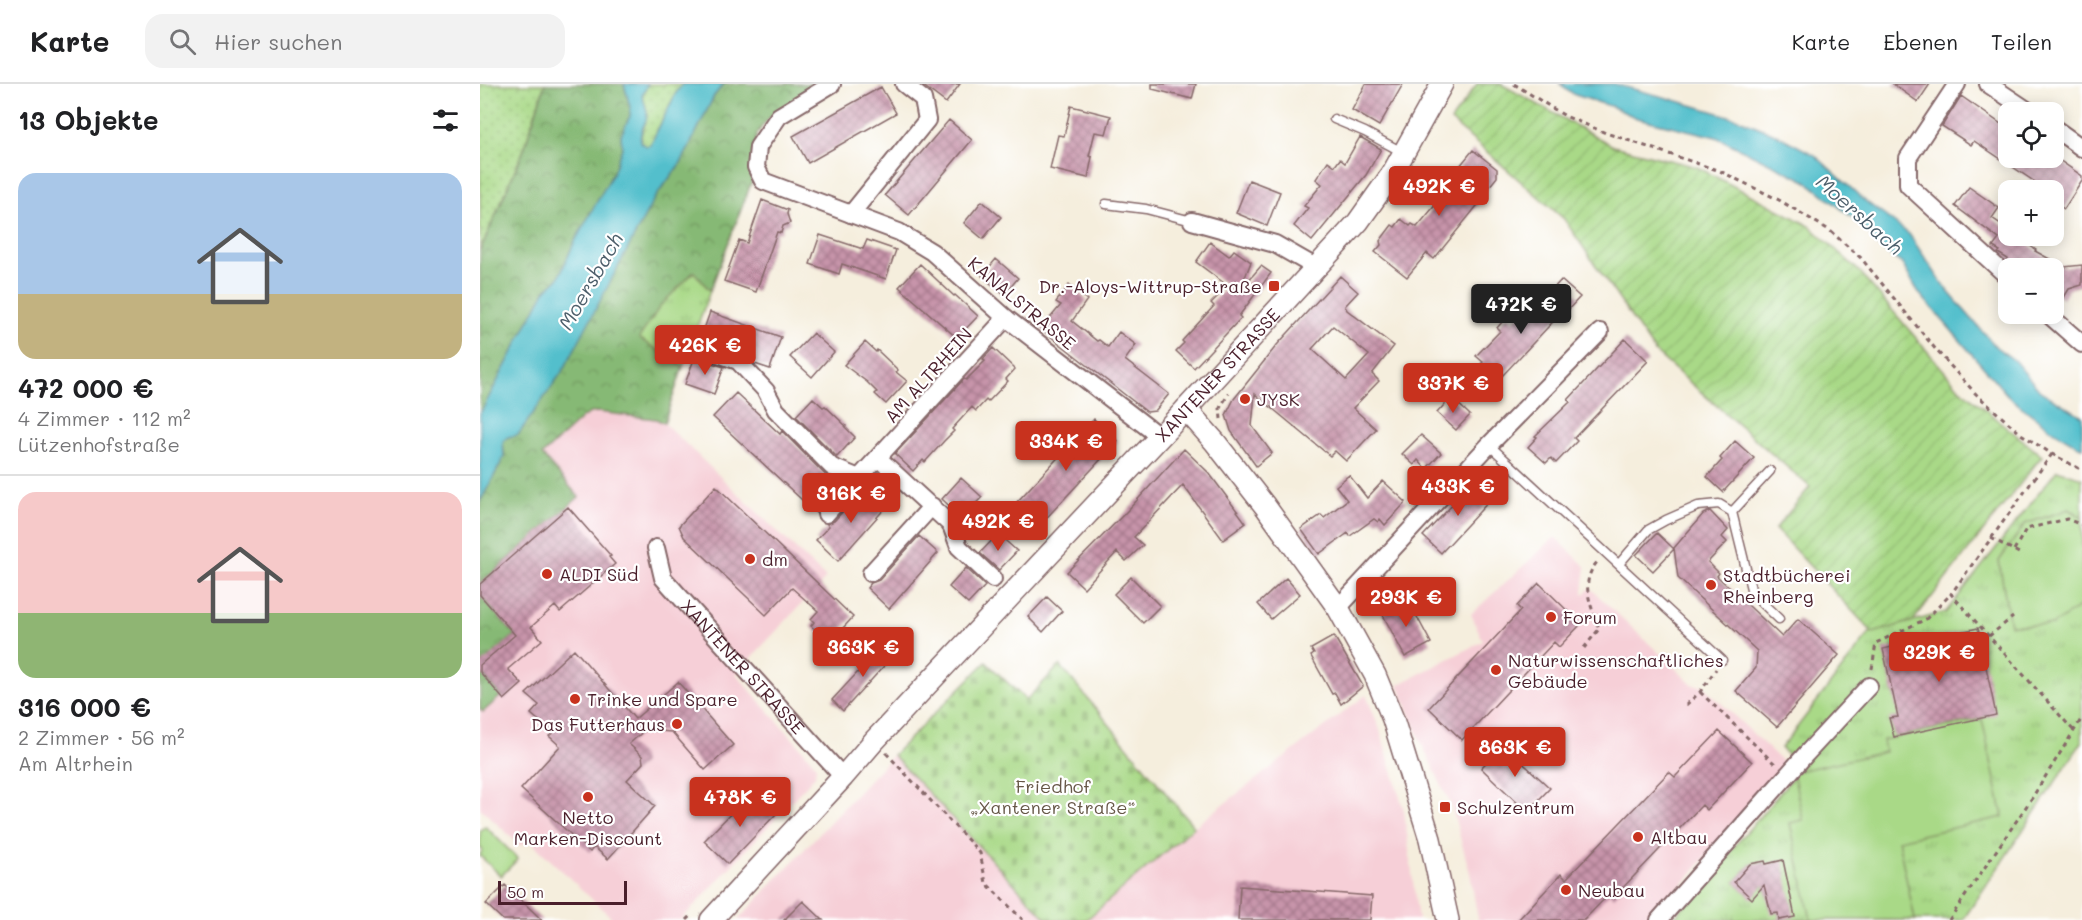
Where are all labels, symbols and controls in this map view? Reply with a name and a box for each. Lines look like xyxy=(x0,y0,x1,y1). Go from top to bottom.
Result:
search box xyxy=(145,14,565,68)
text: Karte xyxy=(30,23,109,59)
icon: search xyxy=(166,25,199,58)
text: Hier suchen xyxy=(214,27,342,56)
text: Karte xyxy=(1792,28,1850,55)
text: Ebenen xyxy=(1883,28,1958,55)
text: Teilen xyxy=(1991,28,2052,55)
map controls xyxy=(1998,102,2064,324)
button: locate xyxy=(1998,102,2064,168)
text: 13 Objekte xyxy=(18,103,158,137)
icon: filters xyxy=(429,104,462,137)
pin: 492K € xyxy=(1390,166,1488,217)
water label: Moersbach xyxy=(1811,168,1909,260)
text: 492K € xyxy=(1403,172,1475,198)
button: + xyxy=(1998,180,2064,246)
icon: home xyxy=(186,212,294,320)
water label: Moersbach xyxy=(552,228,628,334)
street label: KANALSTRASSE xyxy=(963,251,1081,355)
button: − xyxy=(1998,258,2064,324)
place label: Dr.-Aloys-Wittrup-Straße xyxy=(1039,274,1262,298)
marker: Dr.-Aloys-Wittrup-Straße xyxy=(1267,279,1281,293)
pin: 472K € xyxy=(1472,284,1570,335)
text: 472K € xyxy=(1485,290,1557,316)
street label: XANTENER STRASSE xyxy=(1149,303,1285,447)
street label: AM ALTRHEIN xyxy=(879,322,977,428)
pin: 426K € xyxy=(656,325,754,376)
text: 426K € xyxy=(669,331,741,357)
pin: 337K € xyxy=(1404,363,1502,414)
text: 337K € xyxy=(1417,369,1489,395)
text: 472 000 € xyxy=(18,371,153,405)
place label: JYSK xyxy=(1257,387,1300,411)
marker: JYSK xyxy=(1238,392,1252,406)
text: 4 Zimmer · 112 m² xyxy=(18,405,190,431)
pin: 334K € xyxy=(1017,421,1115,472)
text: 334K € xyxy=(1029,427,1103,453)
text: Lützenhofstraße xyxy=(18,431,180,457)
pin: 433K € xyxy=(1409,466,1507,517)
text: 433K € xyxy=(1421,472,1495,498)
pin: 316K € xyxy=(802,473,900,524)
text: 316K € xyxy=(816,479,886,505)
pin: 492K € xyxy=(949,501,1047,552)
text: 492K € xyxy=(962,507,1034,533)
icon: home xyxy=(186,531,294,639)
place label: dm xyxy=(762,547,788,571)
marker: dm xyxy=(743,552,757,566)
place label: ALDI Süd xyxy=(559,562,638,586)
place label: Stadtbücherei Rheinberg xyxy=(1723,563,1850,608)
marker: ALDI Süd xyxy=(540,567,554,581)
pin: 293K € xyxy=(1357,577,1455,628)
marker: Stadtbücherei Rheinberg xyxy=(1704,578,1718,592)
text: 293K € xyxy=(1370,583,1442,609)
street label: XANTENER STRASSE xyxy=(676,594,810,739)
place label: Forum xyxy=(1563,605,1617,629)
marker: Forum xyxy=(1544,610,1558,624)
pin: 363K € xyxy=(814,627,912,678)
pin: 329K € xyxy=(1890,632,1988,683)
text: 363K € xyxy=(827,633,899,659)
text: 329K € xyxy=(1903,638,1975,664)
place label: Naturwissenschaftliches Gebäude xyxy=(1508,648,1724,693)
marker: Naturwissenschaftliches Gebäude xyxy=(1489,663,1503,677)
place label: Trinke und Spare xyxy=(587,687,738,711)
text: 316 000 € xyxy=(18,690,151,724)
marker: Trinke und Spare xyxy=(568,692,582,706)
place label: Das Futterhaus xyxy=(531,712,665,736)
marker: Das Futterhaus xyxy=(670,717,684,731)
text: 2 Zimmer · 56 m² xyxy=(18,724,185,750)
pin: 863K € xyxy=(1466,727,1564,778)
text: 863K € xyxy=(1478,733,1552,759)
text: Am Altrhein xyxy=(18,750,133,776)
park label: Friedhof „Xantener Straße“ xyxy=(970,774,1136,819)
pin: 478K € xyxy=(691,777,789,828)
text: 478K € xyxy=(704,783,776,809)
marker: Netto Marken-Discount xyxy=(581,790,595,804)
place label: Schulzentrum xyxy=(1457,795,1575,819)
marker: Schulzentrum xyxy=(1438,800,1452,814)
place label: Netto Marken-Discount xyxy=(514,805,662,850)
place label: Altbau xyxy=(1650,825,1707,849)
marker: Altbau xyxy=(1631,830,1645,844)
scale bar xyxy=(498,878,627,906)
place label: Neubau xyxy=(1578,878,1645,902)
text: 50 m xyxy=(507,881,544,902)
marker: Neubau xyxy=(1559,883,1573,897)

